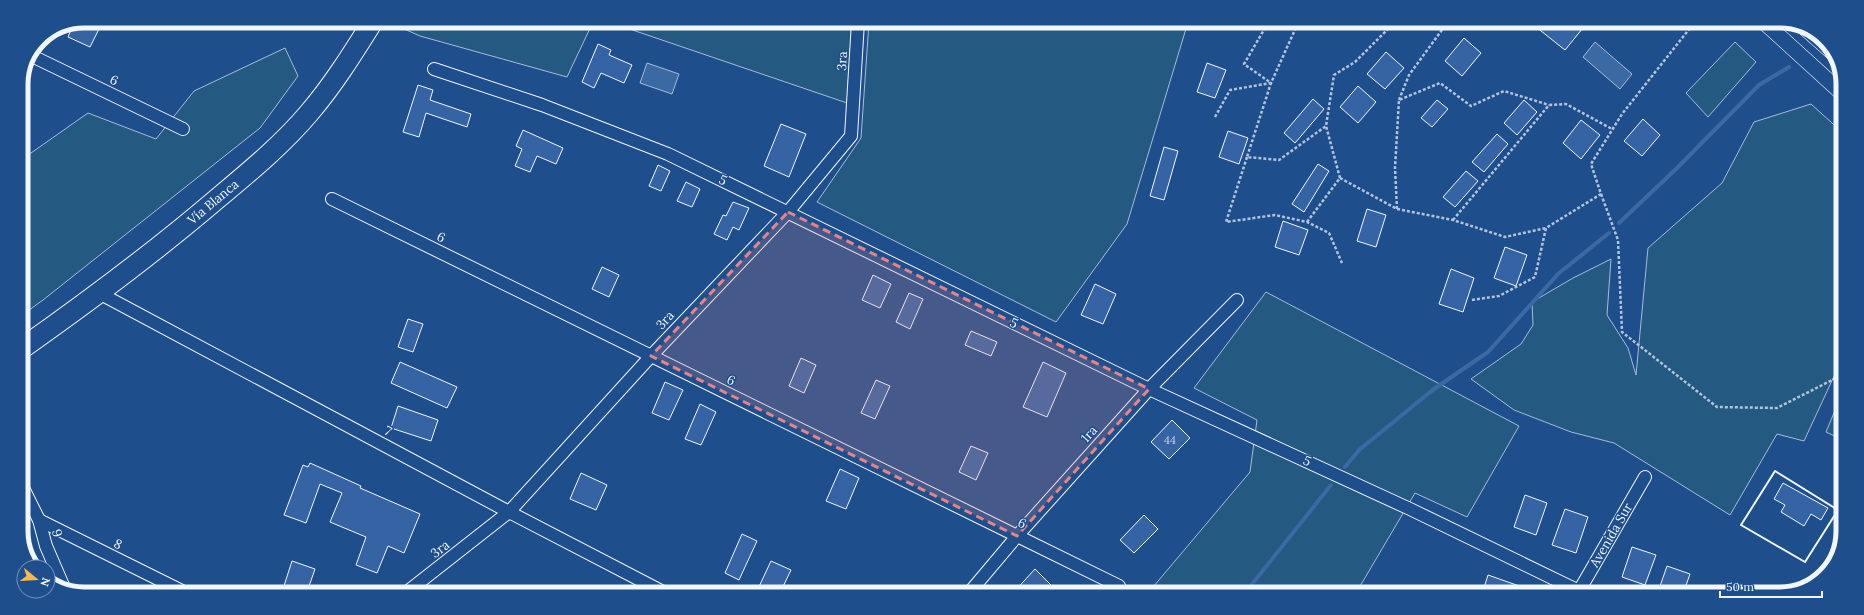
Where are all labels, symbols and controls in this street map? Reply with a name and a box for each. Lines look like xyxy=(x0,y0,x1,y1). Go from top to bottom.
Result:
street label: 3ra xyxy=(833,51,851,71)
street label: 6 xyxy=(107,71,121,89)
street label: 5 xyxy=(716,171,730,189)
street label: Vía Blanca xyxy=(183,175,242,229)
street label: 6 xyxy=(434,228,448,246)
street label: 3ra xyxy=(652,307,678,333)
street label: 5 xyxy=(1007,314,1021,332)
street label: 6 xyxy=(724,371,738,389)
street label: 7 xyxy=(381,422,395,440)
street label: 1ra xyxy=(1077,422,1101,446)
house number: 44 xyxy=(1164,433,1176,447)
street label: 5 xyxy=(1300,452,1314,470)
street label: Avenida Sur xyxy=(1585,499,1636,571)
street label: 6 xyxy=(1015,514,1029,532)
street label: 9 xyxy=(48,527,66,539)
street label: 8 xyxy=(111,535,125,553)
street label: 3ra xyxy=(427,536,453,562)
north arrow xyxy=(16,559,56,599)
scale bar xyxy=(1720,573,1822,599)
text: N xyxy=(37,576,53,589)
text: 50 m xyxy=(1726,579,1754,594)

